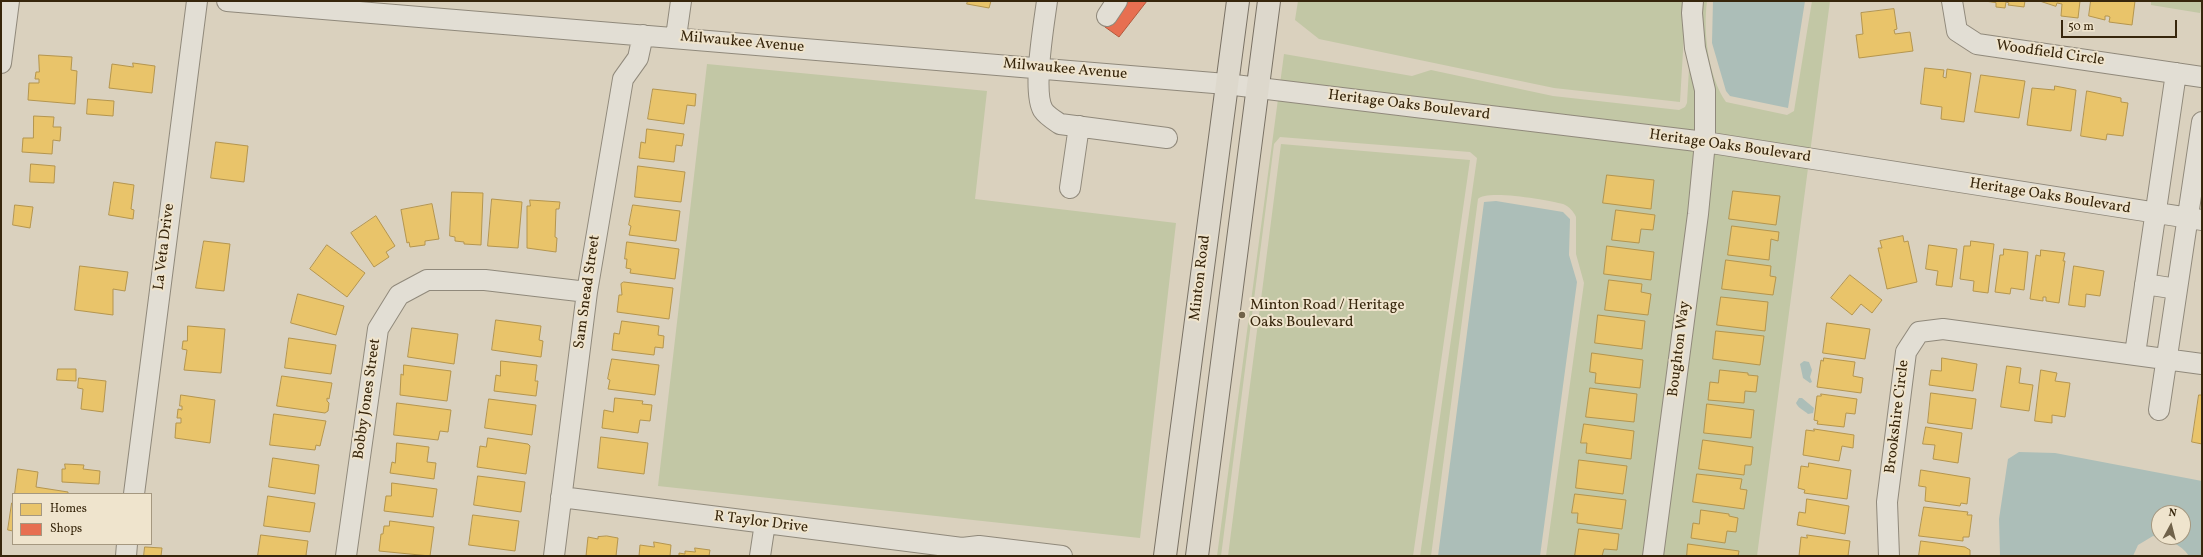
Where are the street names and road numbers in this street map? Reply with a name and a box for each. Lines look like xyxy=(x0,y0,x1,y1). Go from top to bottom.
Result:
street label: Milwaukee Avenue xyxy=(679,29,805,57)
street label: Woodfield Circle xyxy=(1995,37,2105,71)
street label: Milwaukee Avenue xyxy=(1002,56,1128,84)
street label: Heritage Oaks Boulevard xyxy=(1327,87,1491,125)
street label: Heritage Oaks Boulevard xyxy=(1648,127,1812,167)
street label: Heritage Oaks Boulevard xyxy=(1968,175,2132,219)
street label: La Veta Drive xyxy=(151,203,179,291)
street label: Sam Snead Street xyxy=(571,234,605,350)
street label: Minton Road xyxy=(1187,234,1215,322)
street label: Boughton Way xyxy=(1665,300,1695,398)
street label: Bobby Jones Street xyxy=(351,337,385,461)
street label: Brookshire Circle xyxy=(1882,359,1914,475)
street label: R Taylor Drive xyxy=(713,508,809,538)

